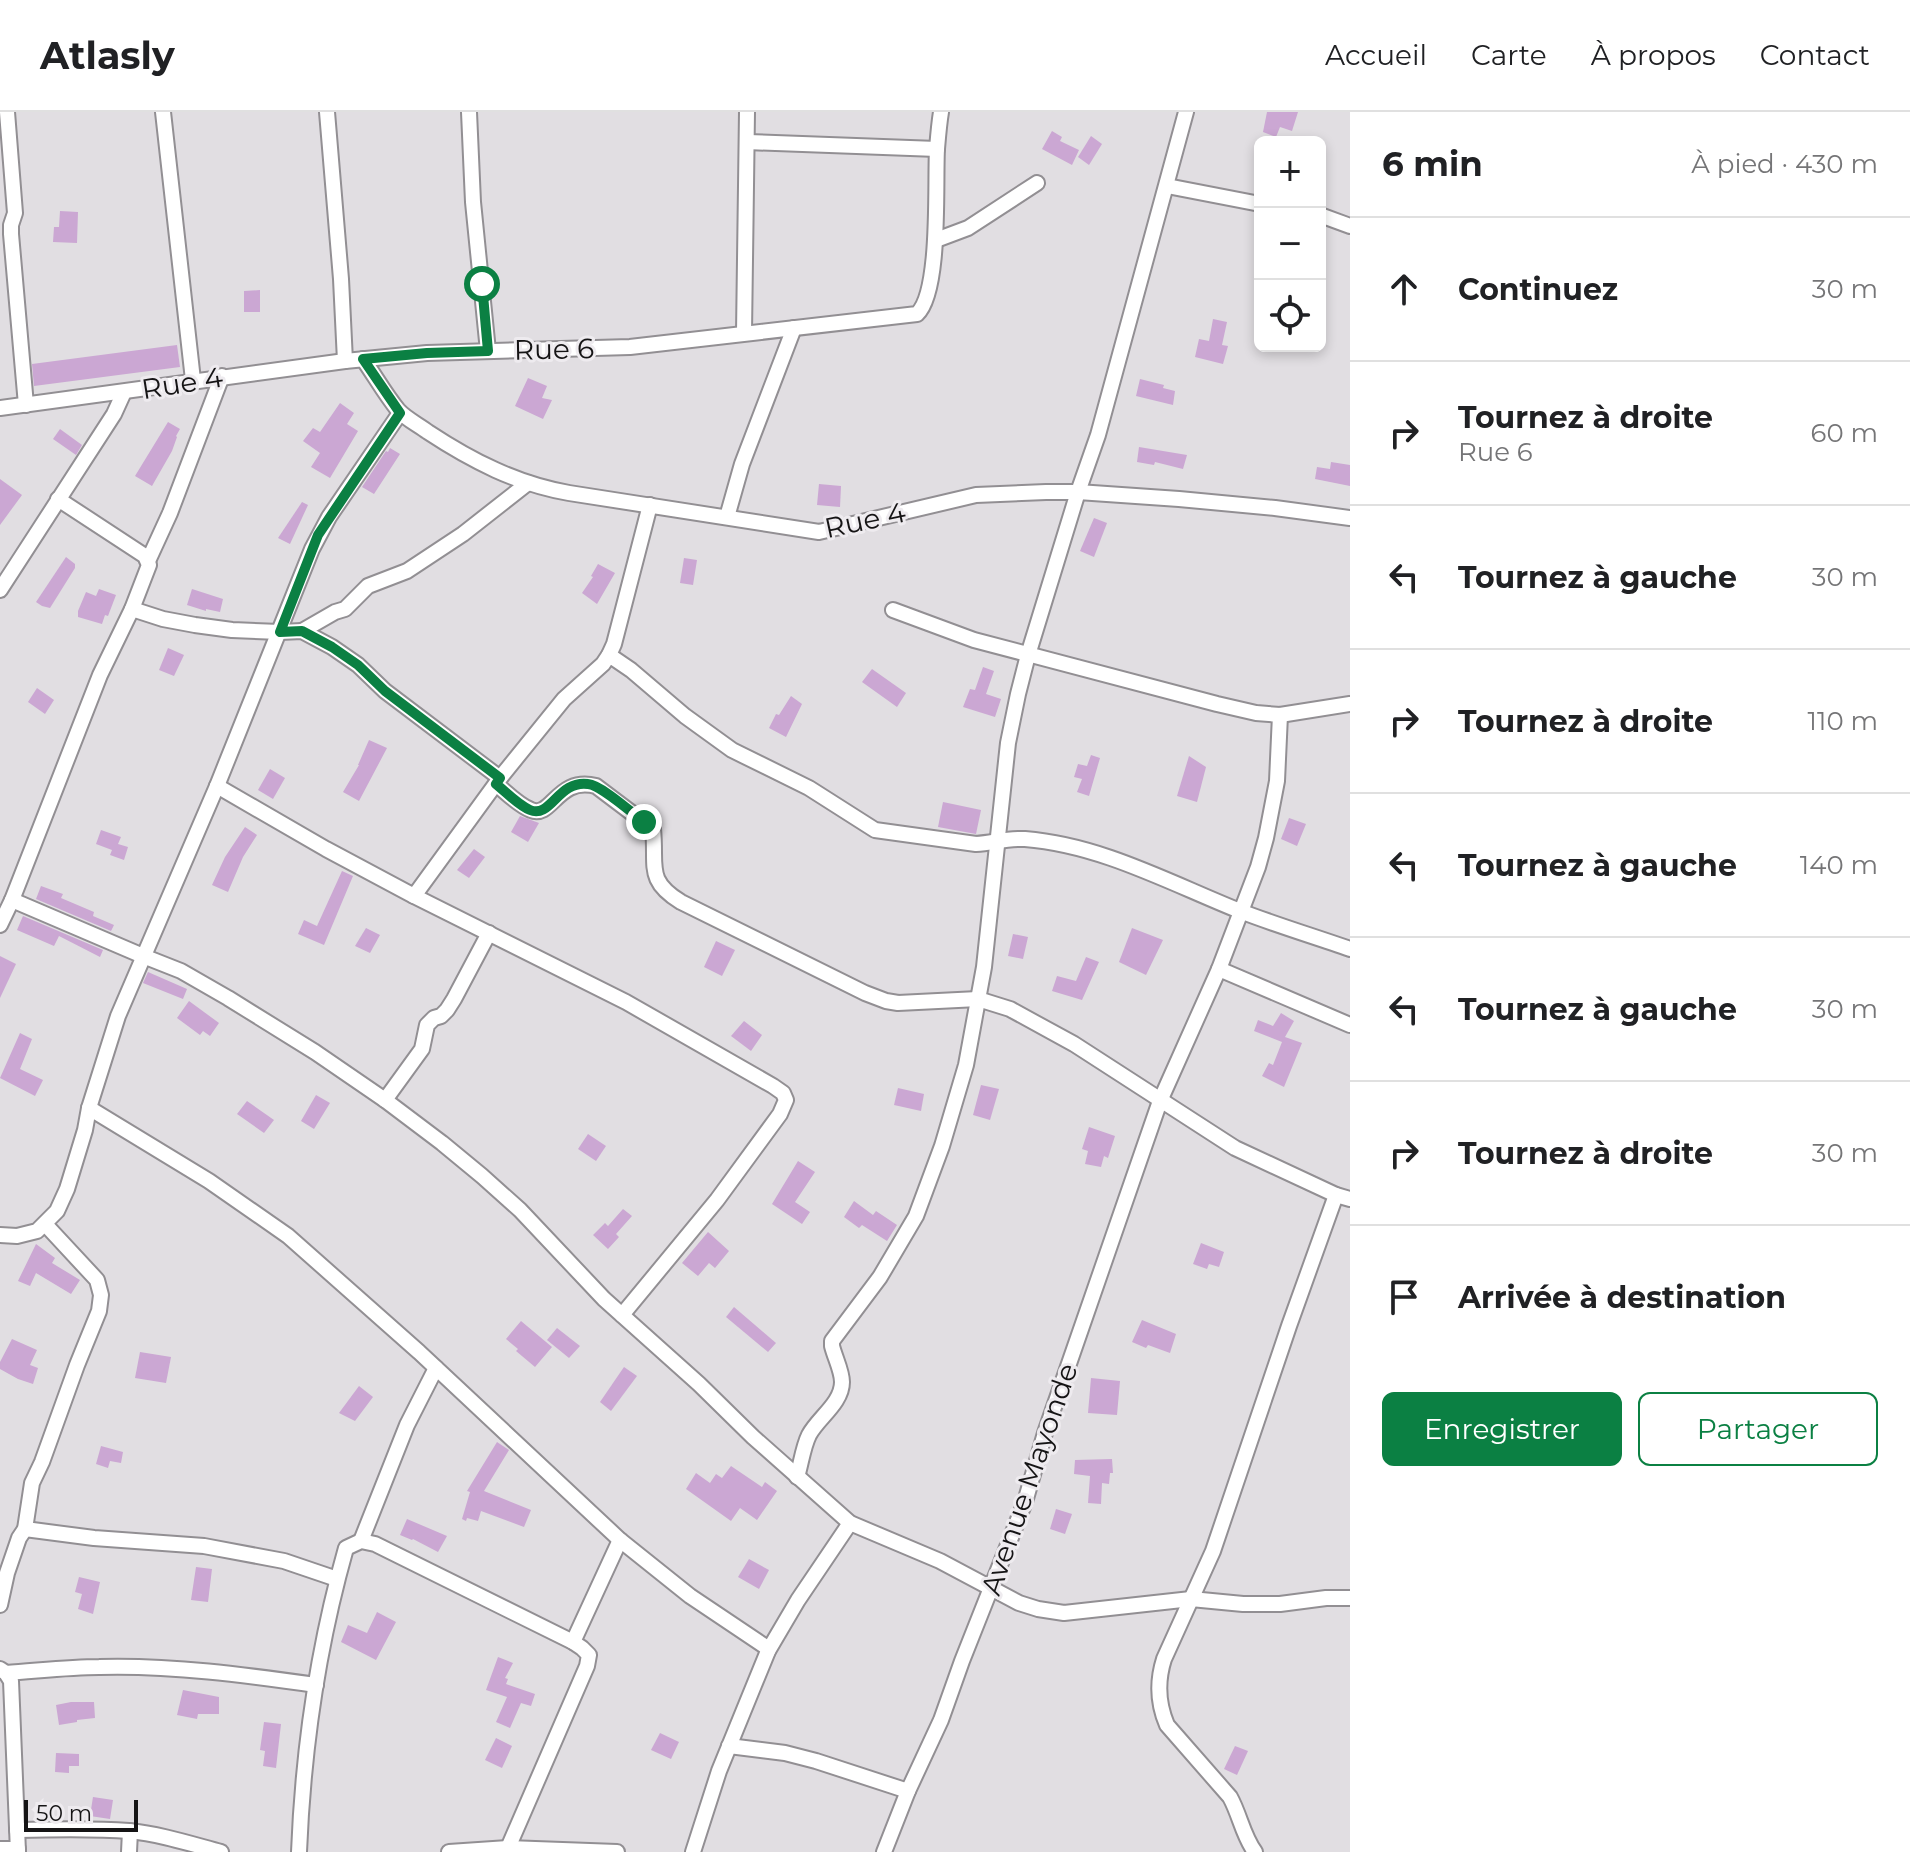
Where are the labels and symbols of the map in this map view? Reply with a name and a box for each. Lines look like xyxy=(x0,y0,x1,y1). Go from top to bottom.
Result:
route start xyxy=(464,266,500,302)
street label: Rue 6 xyxy=(514,331,594,367)
street label: Rue 4 xyxy=(139,360,226,406)
street label: Rue 4 xyxy=(821,495,909,545)
route end xyxy=(626,804,662,840)
street label: Avenue Mayonde xyxy=(973,1359,1085,1599)
scale bar xyxy=(24,1796,138,1832)

